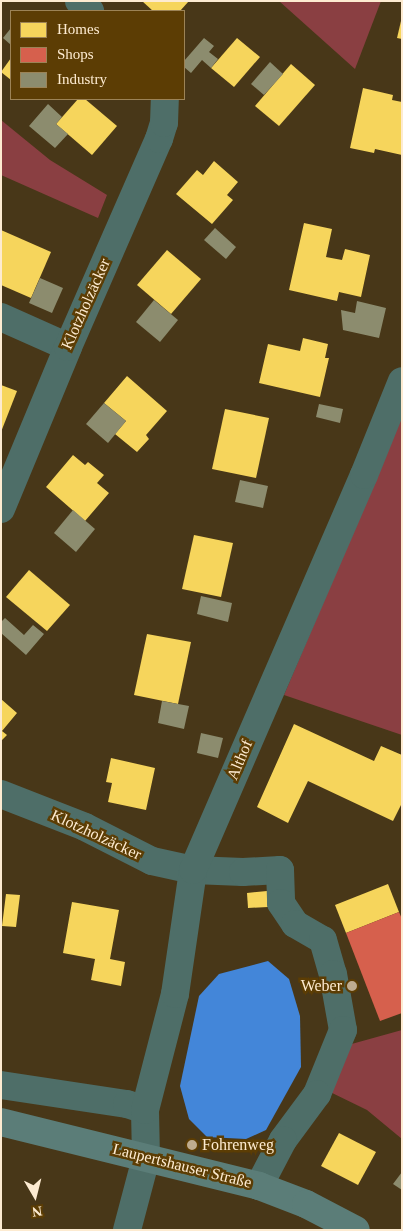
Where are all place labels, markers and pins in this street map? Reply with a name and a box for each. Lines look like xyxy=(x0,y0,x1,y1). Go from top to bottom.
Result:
place label: Weber xyxy=(301,976,342,996)
marker: Weber xyxy=(346,980,358,992)
place label: Fohrenweg xyxy=(202,1135,274,1155)
marker: Fohrenweg xyxy=(186,1139,198,1151)

